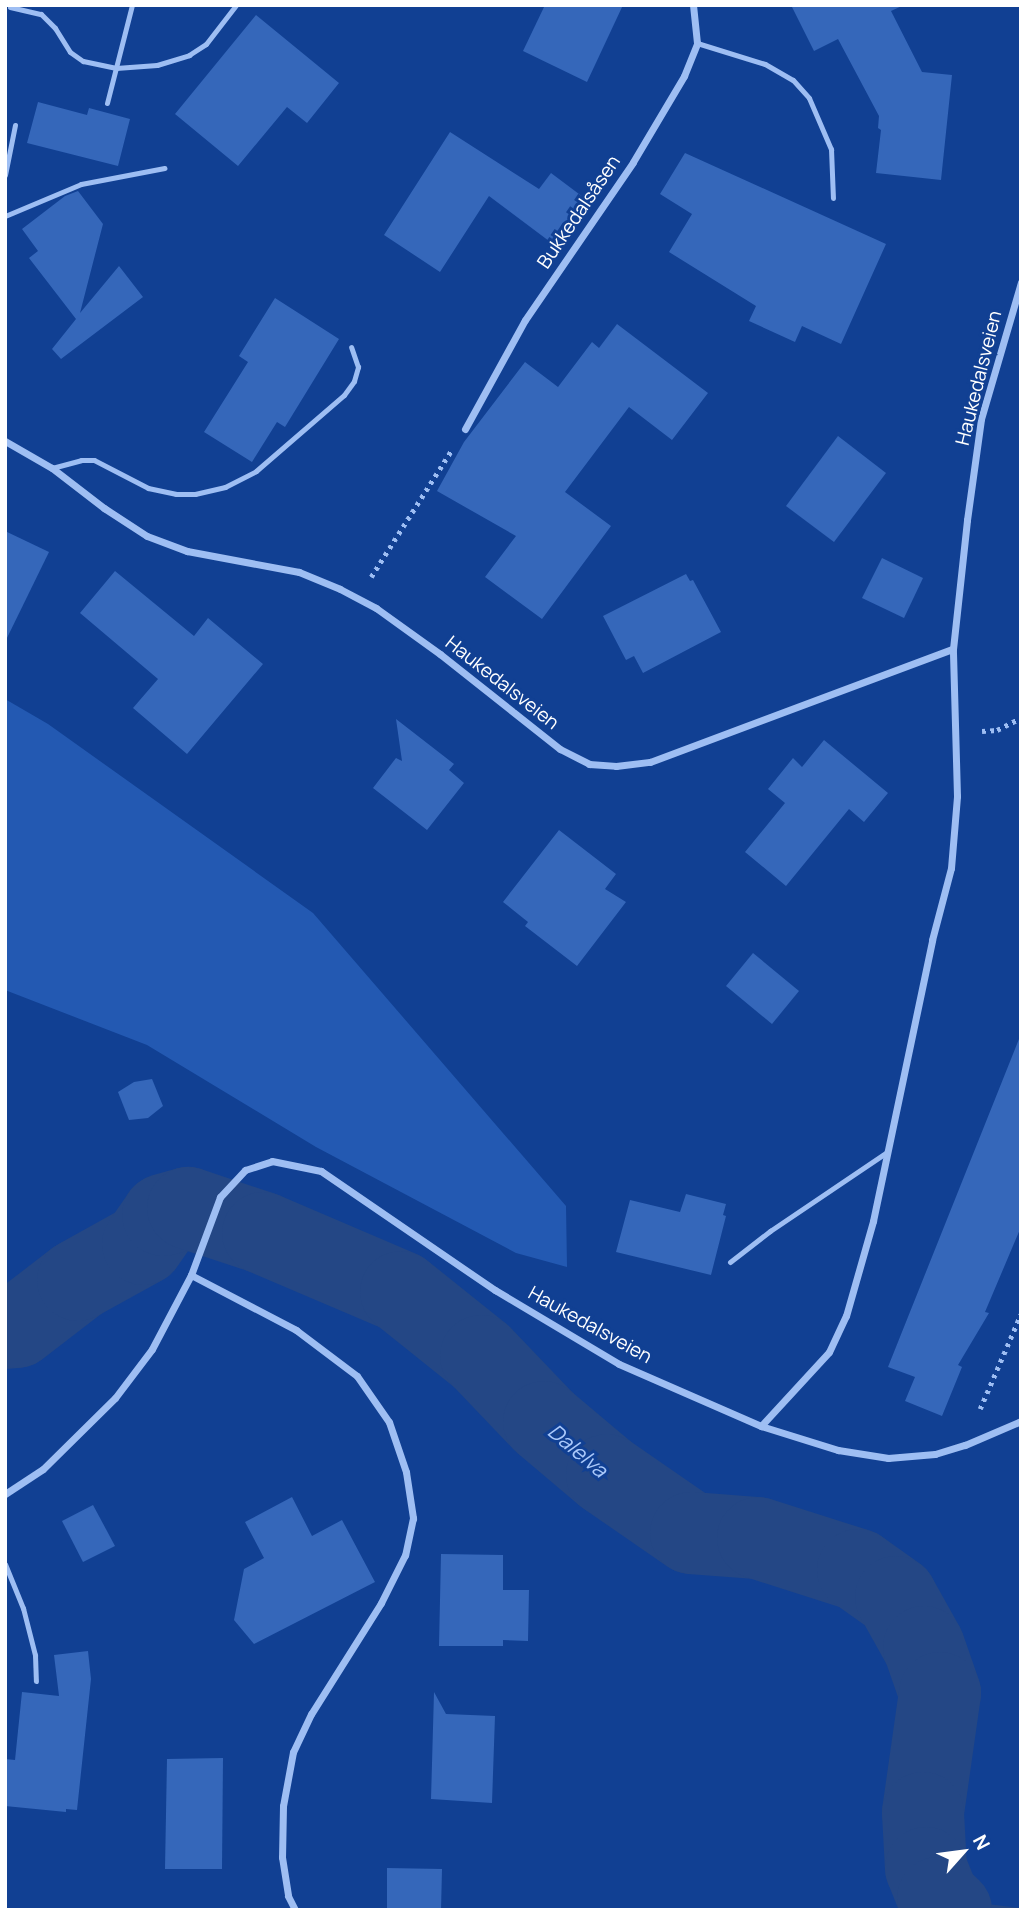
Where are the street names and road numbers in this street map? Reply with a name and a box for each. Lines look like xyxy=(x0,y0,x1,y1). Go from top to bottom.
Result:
street label: Bukkedalsåsen xyxy=(533,151,625,273)
street label: Haukedalsveien xyxy=(951,308,1007,448)
street label: Haukedalsveien xyxy=(441,632,563,734)
street label: Haukedalsveien xyxy=(524,1282,656,1368)

